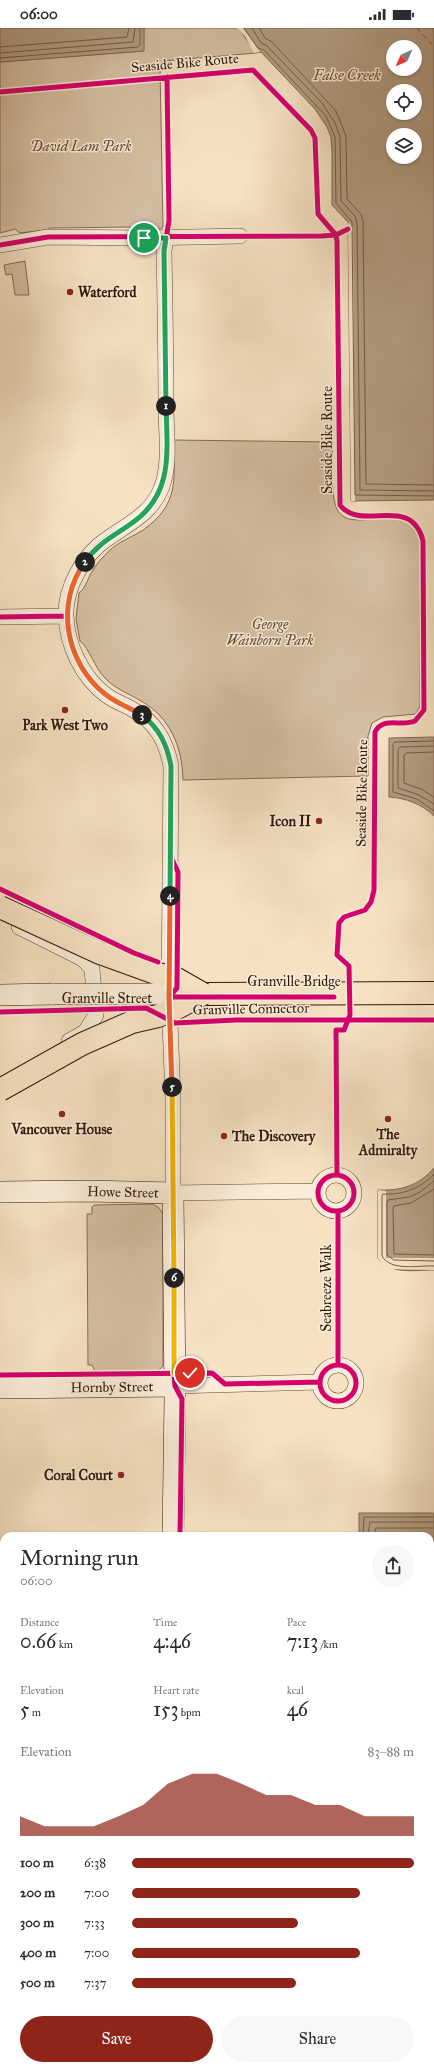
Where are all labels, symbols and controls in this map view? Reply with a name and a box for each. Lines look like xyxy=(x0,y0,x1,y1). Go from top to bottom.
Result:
text: 06:00 xyxy=(20,5,58,23)
north arrow xyxy=(386,40,422,76)
map controls xyxy=(386,40,422,164)
street label: Seaside Bike Route xyxy=(130,50,240,76)
water label: False Creek xyxy=(312,66,381,84)
button: locate xyxy=(386,84,422,120)
button: layers xyxy=(386,128,422,164)
park label: David Lam Park xyxy=(31,138,132,155)
pin xyxy=(127,221,161,255)
icon: arrive xyxy=(133,227,155,249)
place label: Waterford xyxy=(78,284,137,301)
marker: Waterford xyxy=(65,287,75,297)
street label: Seaside Bike Route xyxy=(319,386,336,494)
pin: 1 xyxy=(156,396,176,416)
text: 1 xyxy=(164,399,168,412)
pin: 2 xyxy=(75,552,95,572)
text: 2 xyxy=(82,555,88,568)
park label: George Wainborn Park xyxy=(227,616,314,649)
marker: Park West Two xyxy=(60,705,70,715)
pin: 3 xyxy=(132,705,152,725)
text: 3 xyxy=(140,708,144,721)
place label: Park West Two xyxy=(22,717,108,734)
street label: Seaside Bike Route xyxy=(353,739,371,847)
place label: Icon II xyxy=(270,813,311,830)
marker: Icon II xyxy=(314,816,324,826)
pin: 4 xyxy=(160,886,180,906)
text: 4 xyxy=(167,889,173,902)
street label: Granville Bridge xyxy=(247,973,341,990)
street label: Granville Street xyxy=(62,990,152,1007)
street label: Granville Connector xyxy=(193,999,310,1019)
pin: 5 xyxy=(162,1077,182,1097)
text: 5 xyxy=(169,1080,175,1093)
marker: Vancouver House xyxy=(57,1109,67,1119)
marker: The Admiralty xyxy=(383,1114,393,1124)
place label: Vancouver House xyxy=(11,1121,113,1138)
place label: The Admiralty xyxy=(358,1126,419,1160)
place label: The Discovery xyxy=(231,1128,317,1146)
marker: The Discovery xyxy=(219,1131,229,1141)
street label: Howe Street xyxy=(87,1183,159,1201)
street label: Seabreeze Walk xyxy=(318,1244,335,1332)
pin: 6 xyxy=(164,1268,184,1288)
text: 6 xyxy=(171,1271,177,1284)
pin xyxy=(173,1356,207,1390)
icon: check xyxy=(179,1362,201,1384)
street label: Hornby Street xyxy=(70,1378,154,1396)
place label: Coral Court xyxy=(44,1467,113,1484)
marker: Coral Court xyxy=(116,1470,126,1480)
text: Morning run xyxy=(20,1544,139,1571)
button: share xyxy=(372,1545,414,1587)
text: 06:00 xyxy=(20,1573,53,1589)
text: Distance xyxy=(20,1616,59,1629)
text: Time xyxy=(153,1616,178,1629)
text: Pace xyxy=(287,1616,307,1629)
text: 0.66 xyxy=(20,1629,56,1653)
text: 4:46 xyxy=(153,1629,191,1653)
text: 7:13 xyxy=(287,1629,318,1653)
text: km xyxy=(56,1638,73,1651)
text: /km xyxy=(318,1638,338,1651)
text: Elevation xyxy=(20,1684,64,1697)
text: Heart rate xyxy=(153,1684,200,1697)
text: kcal xyxy=(287,1684,304,1697)
text: 5 xyxy=(20,1697,29,1721)
text: 153 xyxy=(153,1697,178,1721)
text: 46 xyxy=(287,1697,308,1721)
text: m xyxy=(29,1706,41,1719)
text: bpm xyxy=(178,1706,201,1719)
text: Elevation xyxy=(20,1744,72,1760)
text: 83–88 m xyxy=(368,1744,414,1760)
text: 100 m xyxy=(20,1855,54,1871)
text: 6:38 xyxy=(84,1855,106,1871)
text: 200 m xyxy=(20,1885,55,1901)
text: 7:00 xyxy=(84,1885,109,1901)
text: 300 m xyxy=(20,1915,54,1931)
text: 7:33 xyxy=(84,1915,105,1931)
text: 400 m xyxy=(20,1945,56,1961)
text: 7:00 xyxy=(84,1945,109,1961)
text: 500 m xyxy=(20,1975,55,1991)
text: 7:37 xyxy=(84,1975,106,1991)
button: Save xyxy=(20,2016,213,2062)
button: Share xyxy=(221,2016,414,2062)

